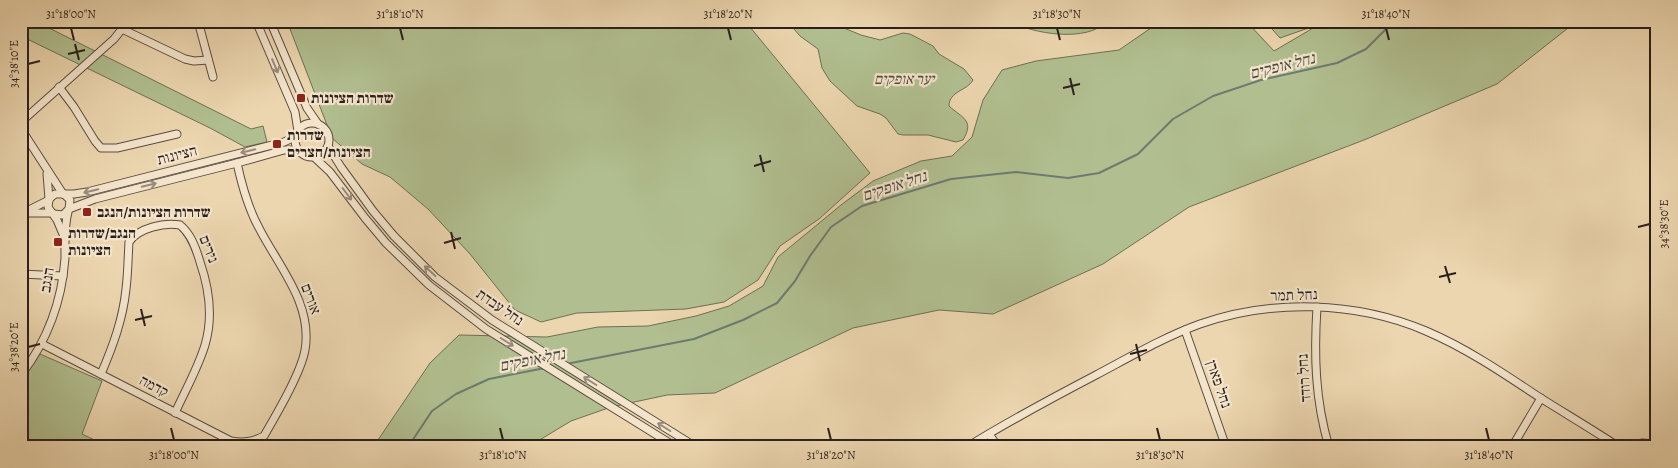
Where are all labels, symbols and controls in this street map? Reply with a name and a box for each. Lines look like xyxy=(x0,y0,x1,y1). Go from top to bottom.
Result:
text: 31°18'00"N xyxy=(46,6,96,22)
text: 31°18'10"N xyxy=(376,6,424,22)
text: 31°18'20"N xyxy=(703,6,753,22)
text: 31°18'30"N xyxy=(1033,6,1082,22)
text: 31°18'40"N xyxy=(1362,6,1411,22)
text: 34°38'10"E xyxy=(6,40,22,88)
water label: נחל אופקים xyxy=(1247,47,1319,85)
one-way arrow xyxy=(271,58,281,73)
park label: יער אופקים xyxy=(874,69,936,89)
place label: שדרות הציונות xyxy=(311,88,394,108)
marker: שדרות הציונות xyxy=(295,92,307,104)
place label: שדרות הציונות/חצרים xyxy=(287,125,371,162)
marker: שדרות הציונות/חצרים xyxy=(271,138,283,150)
street label: הציונות xyxy=(155,140,199,170)
one-way arrow xyxy=(241,147,257,156)
water label: נחל אופקים xyxy=(859,165,931,207)
one-way arrow xyxy=(141,180,157,189)
one-way arrow xyxy=(83,187,99,196)
one-way arrow xyxy=(342,187,352,201)
text: 34°38'30"E xyxy=(1656,199,1672,249)
place label: שדרות הציונות/הנגב xyxy=(97,202,211,222)
marker: שדרות הציונות/הנגב xyxy=(81,206,93,218)
place label: הנגב/שדרות הציונות xyxy=(68,223,136,260)
street label: נירים xyxy=(194,232,224,266)
marker: הנגב/שדרות הציונות xyxy=(52,236,64,248)
one-way arrow xyxy=(423,265,436,277)
street label: הנגב xyxy=(35,266,59,294)
street label: אורים xyxy=(296,281,326,317)
street label: נחל עבדת xyxy=(472,284,528,330)
street label: נחל תמר xyxy=(1270,284,1318,306)
text: 34°38'20"E xyxy=(6,322,22,372)
one-way arrow xyxy=(500,337,514,347)
water label: נחל אופקים xyxy=(497,343,569,377)
street label: נחל רודד xyxy=(1292,353,1316,403)
street label: נחל פארן xyxy=(1201,357,1237,411)
street label: קדמה xyxy=(136,370,172,402)
one-way arrow xyxy=(584,375,598,385)
one-way arrow xyxy=(657,421,671,431)
text: 31°18'00"N xyxy=(149,447,199,463)
text: 31°18'10"N xyxy=(479,447,527,463)
text: 31°18'20"N xyxy=(806,447,856,463)
text: 31°18'30"N xyxy=(1136,447,1185,463)
text: 31°18'40"N xyxy=(1465,447,1514,463)

